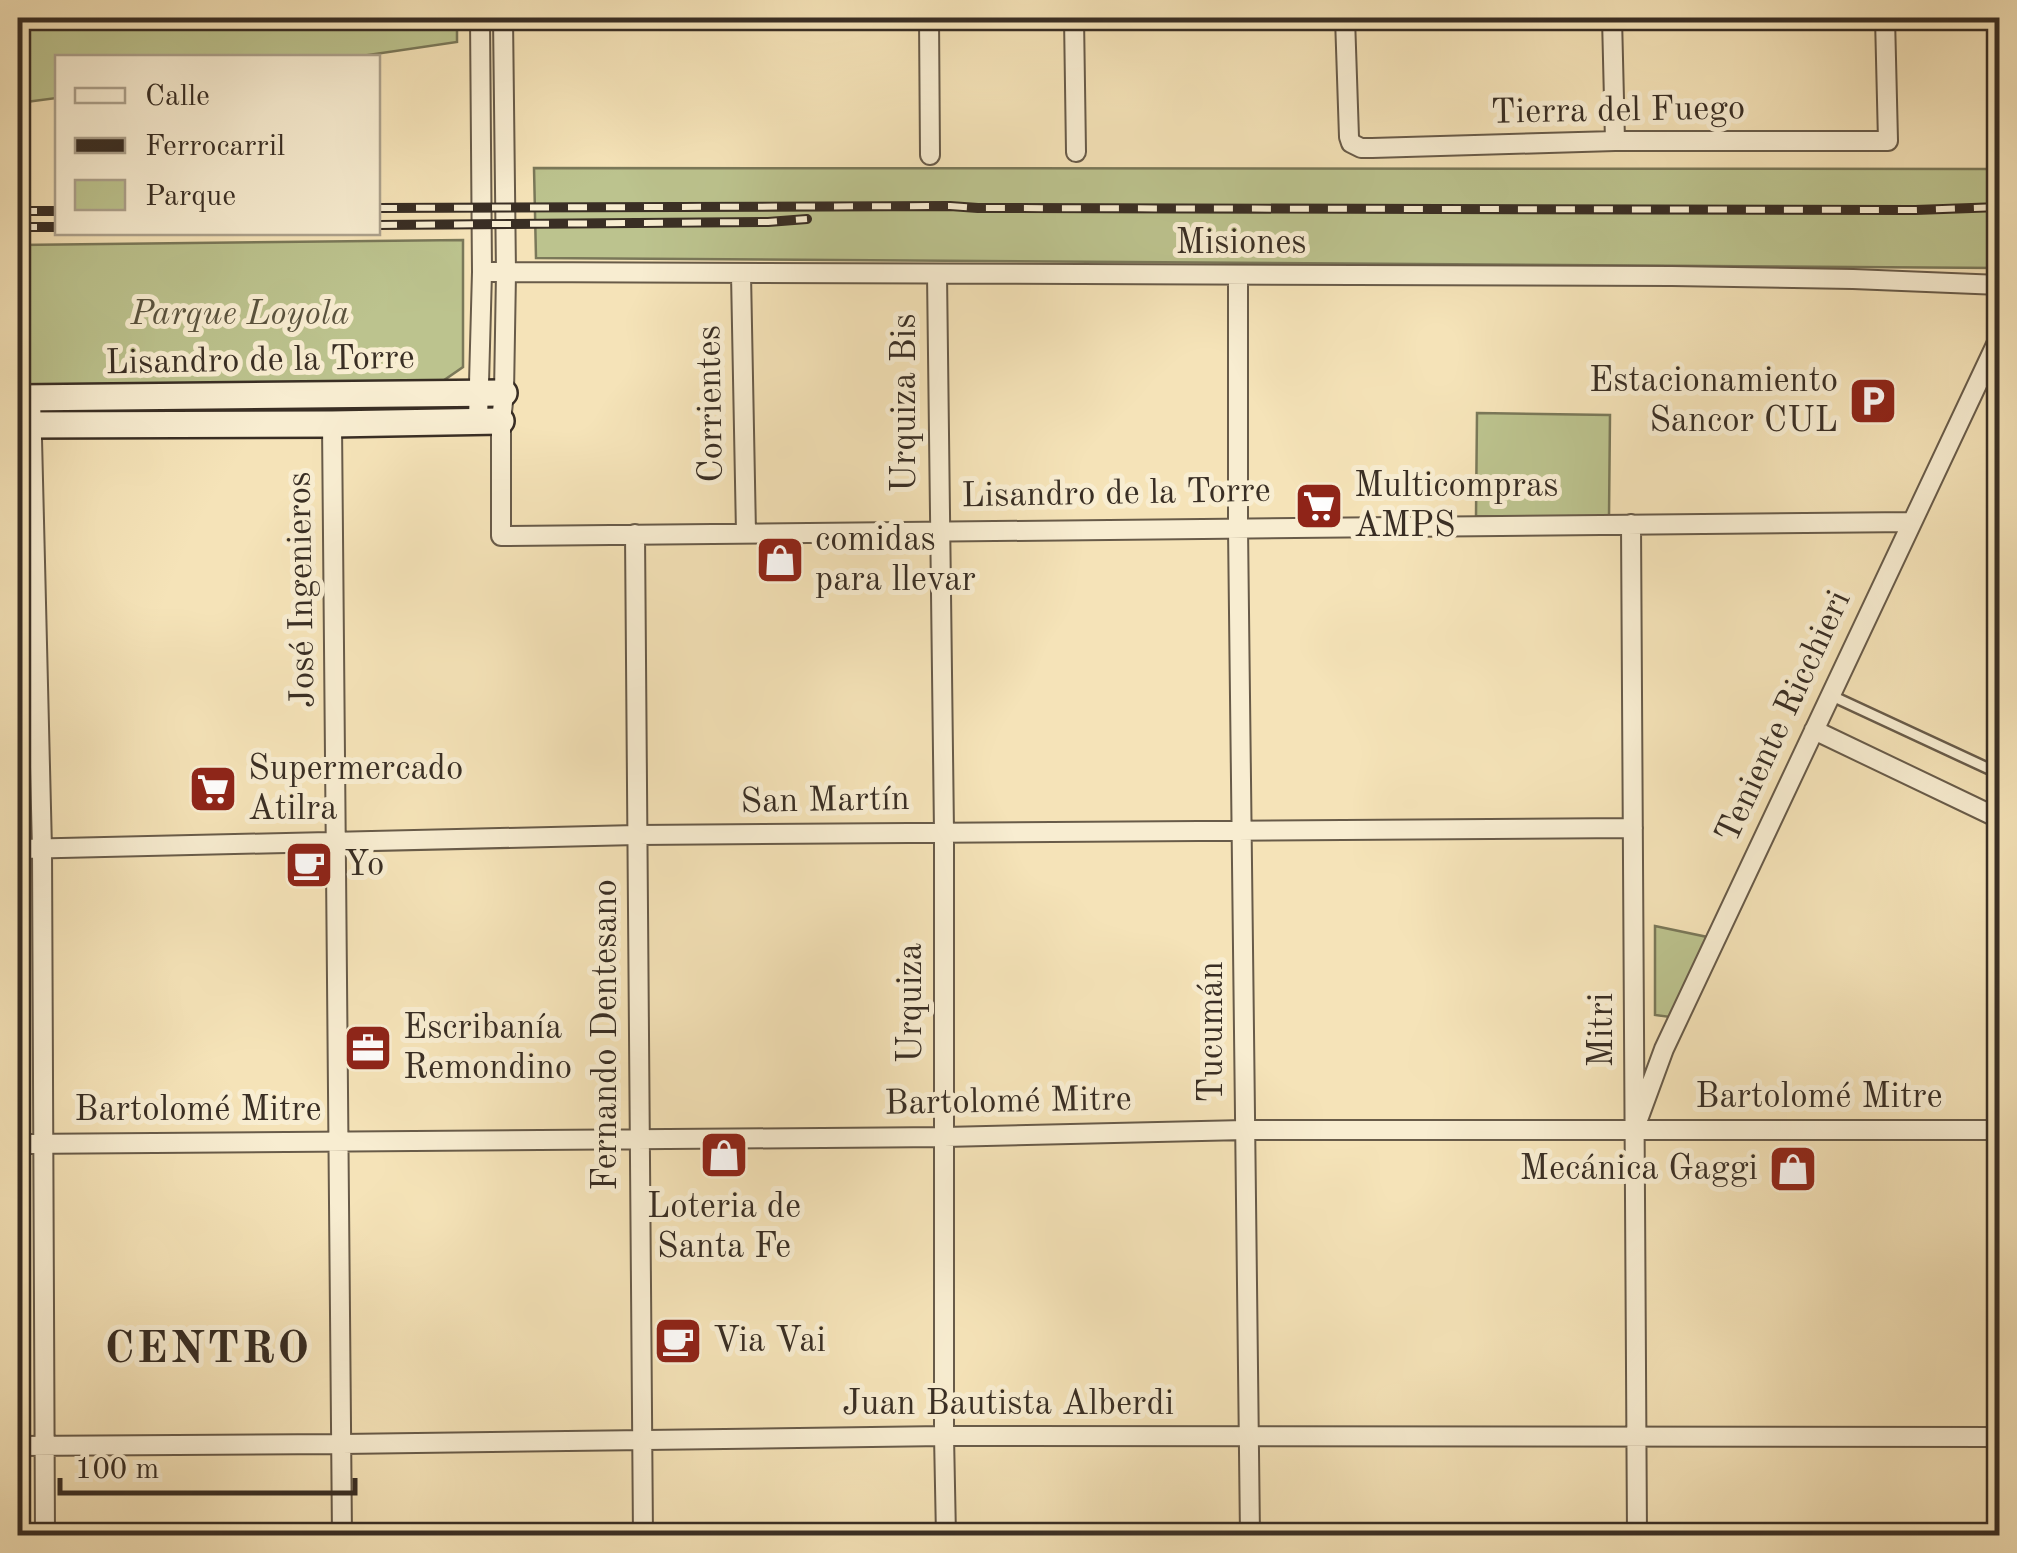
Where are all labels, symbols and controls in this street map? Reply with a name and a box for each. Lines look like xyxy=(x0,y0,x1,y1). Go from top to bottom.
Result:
legend xyxy=(55,55,380,235)
text: Calle xyxy=(145,82,210,112)
street label: Tierra del Fuego xyxy=(1490,91,1746,131)
text: Ferrocarril xyxy=(145,132,285,162)
text: Parque xyxy=(145,182,236,212)
street label: Misiones xyxy=(1176,226,1306,261)
park label: Parque Loyola xyxy=(129,297,350,332)
street label: Urquiza Bis xyxy=(888,314,923,492)
street label: Corrientes xyxy=(692,325,730,483)
street label: Lisandro de la Torre xyxy=(105,341,415,381)
place label: Estacionamiento Sancor CUL xyxy=(1589,364,1838,439)
parking icon: Estacionamiento Sancor CUL xyxy=(1847,375,1899,427)
place label: Multicompras AMPS xyxy=(1354,469,1559,544)
street label: José Ingenieros xyxy=(282,472,322,708)
street label: Lisandro de la Torre xyxy=(961,474,1271,514)
supermarket icon: Multicompras AMPS xyxy=(1293,480,1345,532)
place label: comidas para llevar xyxy=(815,523,976,598)
shop icon: comidas para llevar xyxy=(754,534,806,586)
street label: Teniente Ricchieri xyxy=(1710,586,1858,848)
place label: Supermercado Atilra xyxy=(248,752,463,827)
supermarket icon: Supermercado Atilra xyxy=(187,763,239,815)
street label: San Martín xyxy=(740,782,910,820)
cafe icon: Yo xyxy=(283,839,335,891)
place label: Yo xyxy=(344,848,384,883)
street label: Fernando Dentesano xyxy=(589,879,624,1191)
street label: Urquiza xyxy=(894,943,929,1063)
street label: Tucumán xyxy=(1195,961,1230,1103)
street label: Mitri xyxy=(1585,993,1620,1067)
place label: Escribanía Remondino xyxy=(403,1011,572,1086)
office icon: Escribanía Remondino xyxy=(342,1022,394,1074)
street label: Bartolomé Mitre xyxy=(1695,1080,1943,1115)
street label: Bartolomé Mitre xyxy=(884,1082,1132,1122)
street label: Bartolomé Mitre xyxy=(74,1093,322,1128)
shop icon: Loteria de Santa Fe xyxy=(698,1129,750,1181)
shop icon: Mecánica Gaggi xyxy=(1767,1143,1819,1195)
place label: Mecánica Gaggi xyxy=(1520,1152,1758,1187)
place label: Loteria de Santa Fe xyxy=(647,1190,801,1265)
cafe icon: Via Vai xyxy=(652,1315,704,1367)
place label: Via Vai xyxy=(713,1324,826,1359)
district label: CENTRO xyxy=(104,1328,312,1373)
street label: Juan Bautista Alberdi xyxy=(842,1387,1174,1422)
scale bar xyxy=(60,1433,355,1495)
text: 100 m xyxy=(75,1455,159,1485)

